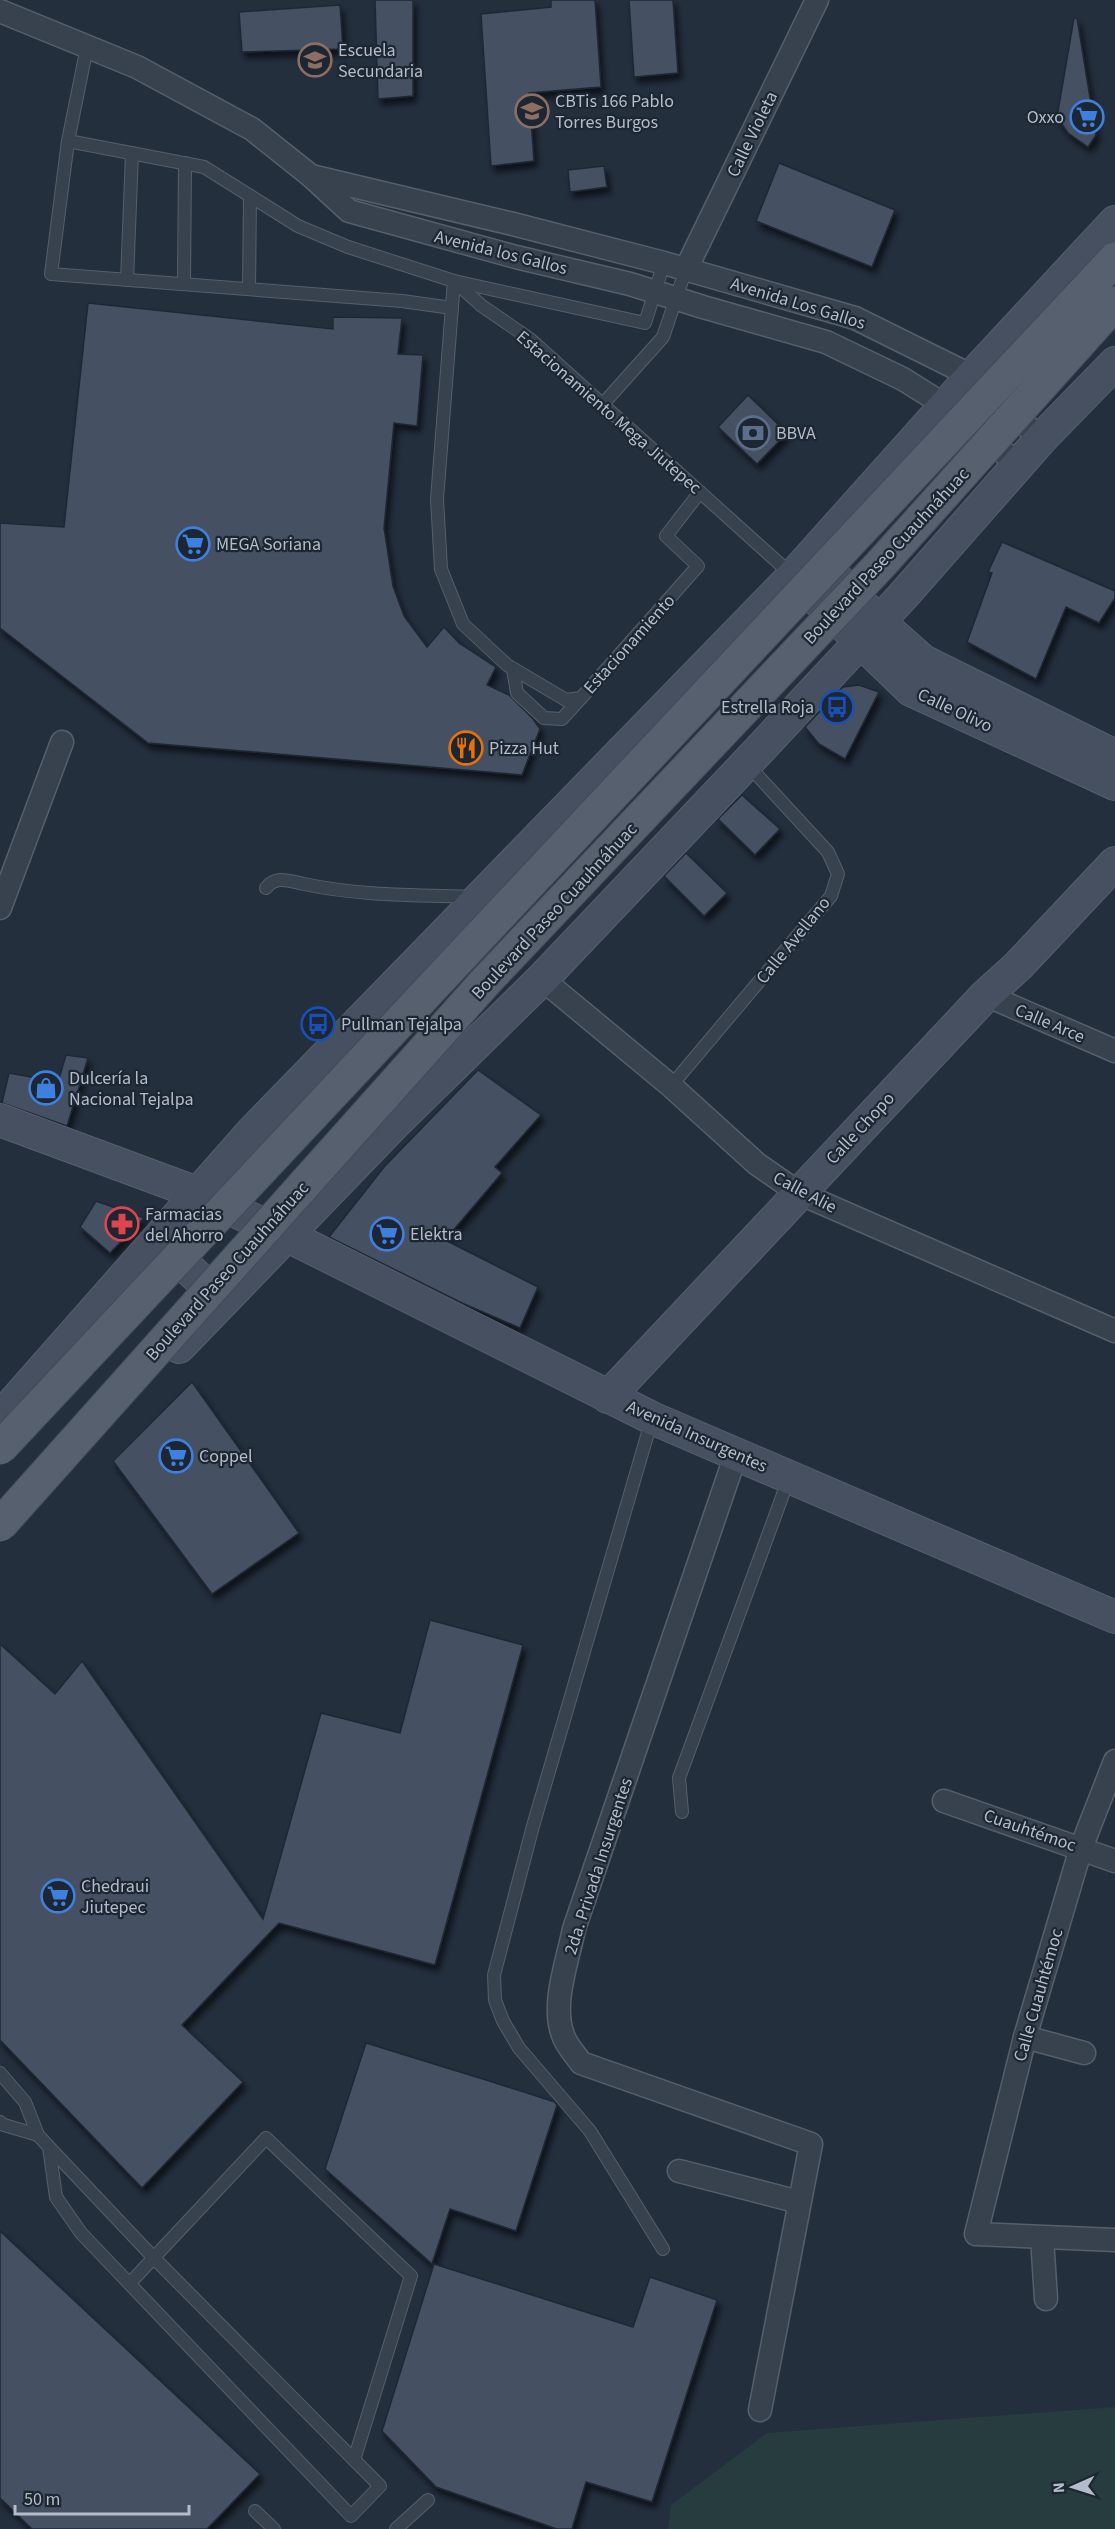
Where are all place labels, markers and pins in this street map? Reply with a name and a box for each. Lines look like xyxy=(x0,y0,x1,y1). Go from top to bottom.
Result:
place label: Escuela Secundaria xyxy=(338,38,423,84)
school or university icon: Escuela Secundaria xyxy=(297,42,333,78)
place label: CBTis 166 Pablo Torres Burgos xyxy=(555,89,674,135)
school or university icon: CBTis 166 Pablo Torres Burgos xyxy=(514,93,550,129)
supermarket icon: Oxxo xyxy=(1069,99,1105,135)
place label: Oxxo xyxy=(1027,105,1064,130)
bank icon: BBVA xyxy=(735,415,771,451)
place label: BBVA xyxy=(776,421,816,446)
supermarket icon: MEGA Soriana xyxy=(175,526,211,562)
place label: MEGA Soriana xyxy=(216,532,321,557)
bus stop icon: Estrella Roja xyxy=(819,689,855,725)
place label: Estrella Roja xyxy=(721,695,814,720)
restaurant icon: Pizza Hut xyxy=(448,730,484,766)
place label: Pizza Hut xyxy=(489,736,559,761)
bus stop icon: Pullman Tejalpa xyxy=(300,1006,336,1042)
place label: Pullman Tejalpa xyxy=(341,1012,462,1037)
place label: Dulcería la Nacional Tejalpa xyxy=(69,1066,194,1112)
shop icon: Dulcería la Nacional Tejalpa xyxy=(28,1070,64,1106)
place label: Farmacias del Ahorro xyxy=(145,1202,224,1248)
pharmacy icon: Farmacias del Ahorro xyxy=(104,1206,140,1242)
supermarket icon: Elektra xyxy=(369,1216,405,1252)
place label: Elektra xyxy=(410,1222,463,1247)
supermarket icon: Coppel xyxy=(158,1438,194,1474)
place label: Coppel xyxy=(199,1444,253,1469)
place label: Chedraui Jiutepec xyxy=(81,1874,149,1920)
supermarket icon: Chedraui Jiutepec xyxy=(40,1878,76,1914)

